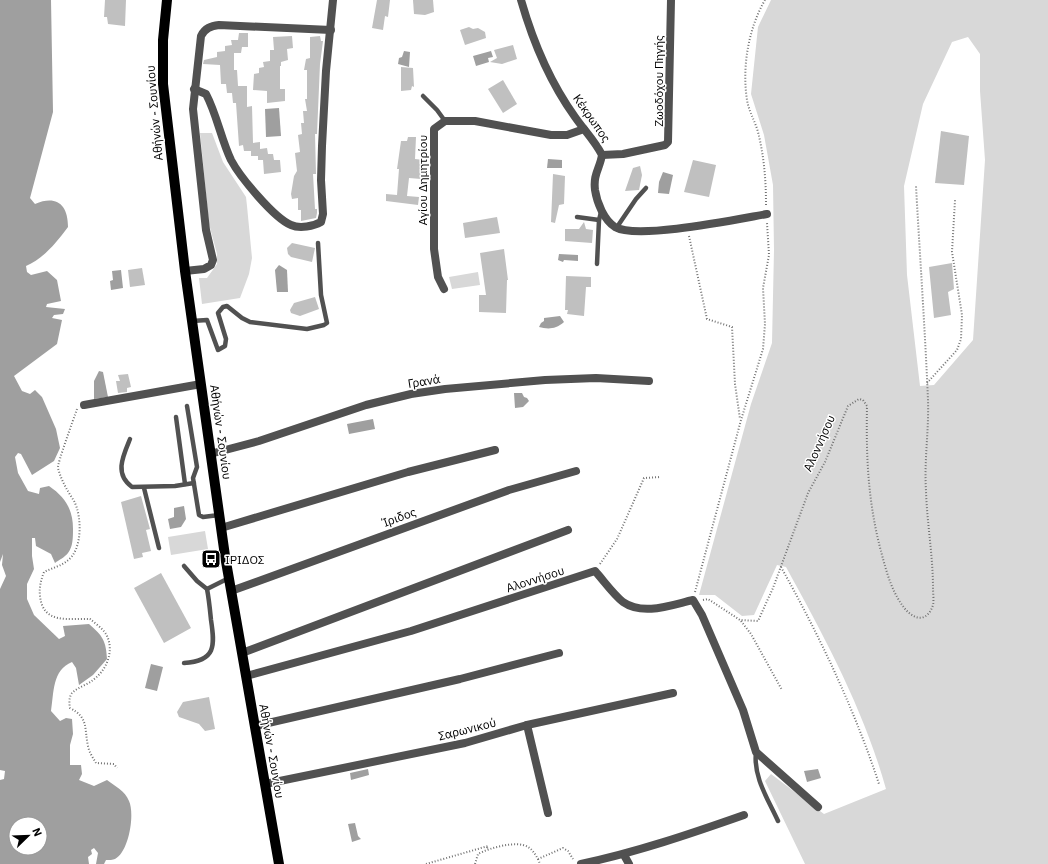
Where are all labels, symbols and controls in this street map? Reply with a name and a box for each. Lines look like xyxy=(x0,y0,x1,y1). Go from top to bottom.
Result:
street label: Ζωοδόχου Πηγής xyxy=(651,35,666,127)
street label: Αθήνών - Σουνίου xyxy=(142,65,166,161)
street label: Κέκρωπος xyxy=(570,91,614,145)
street label: Αγίου Δημητρίου xyxy=(415,135,430,225)
street label: Γρανά xyxy=(407,371,442,391)
street label: Αθήνών - Σουνίου xyxy=(207,384,235,480)
street label: Αλοννήσου xyxy=(800,412,838,474)
street label: Ίριδος xyxy=(379,504,418,530)
bus stop icon: ΙΡΙΔΟΣ xyxy=(200,548,222,570)
place label: ΙΡΙΔΟΣ xyxy=(225,552,265,567)
street label: Αλοννήσου xyxy=(504,563,566,595)
street label: Αθήνών - Σουνίου xyxy=(256,703,288,799)
street label: Σαρωνικού xyxy=(437,715,497,743)
north arrow xyxy=(8,816,48,856)
text: N xyxy=(29,826,45,839)

